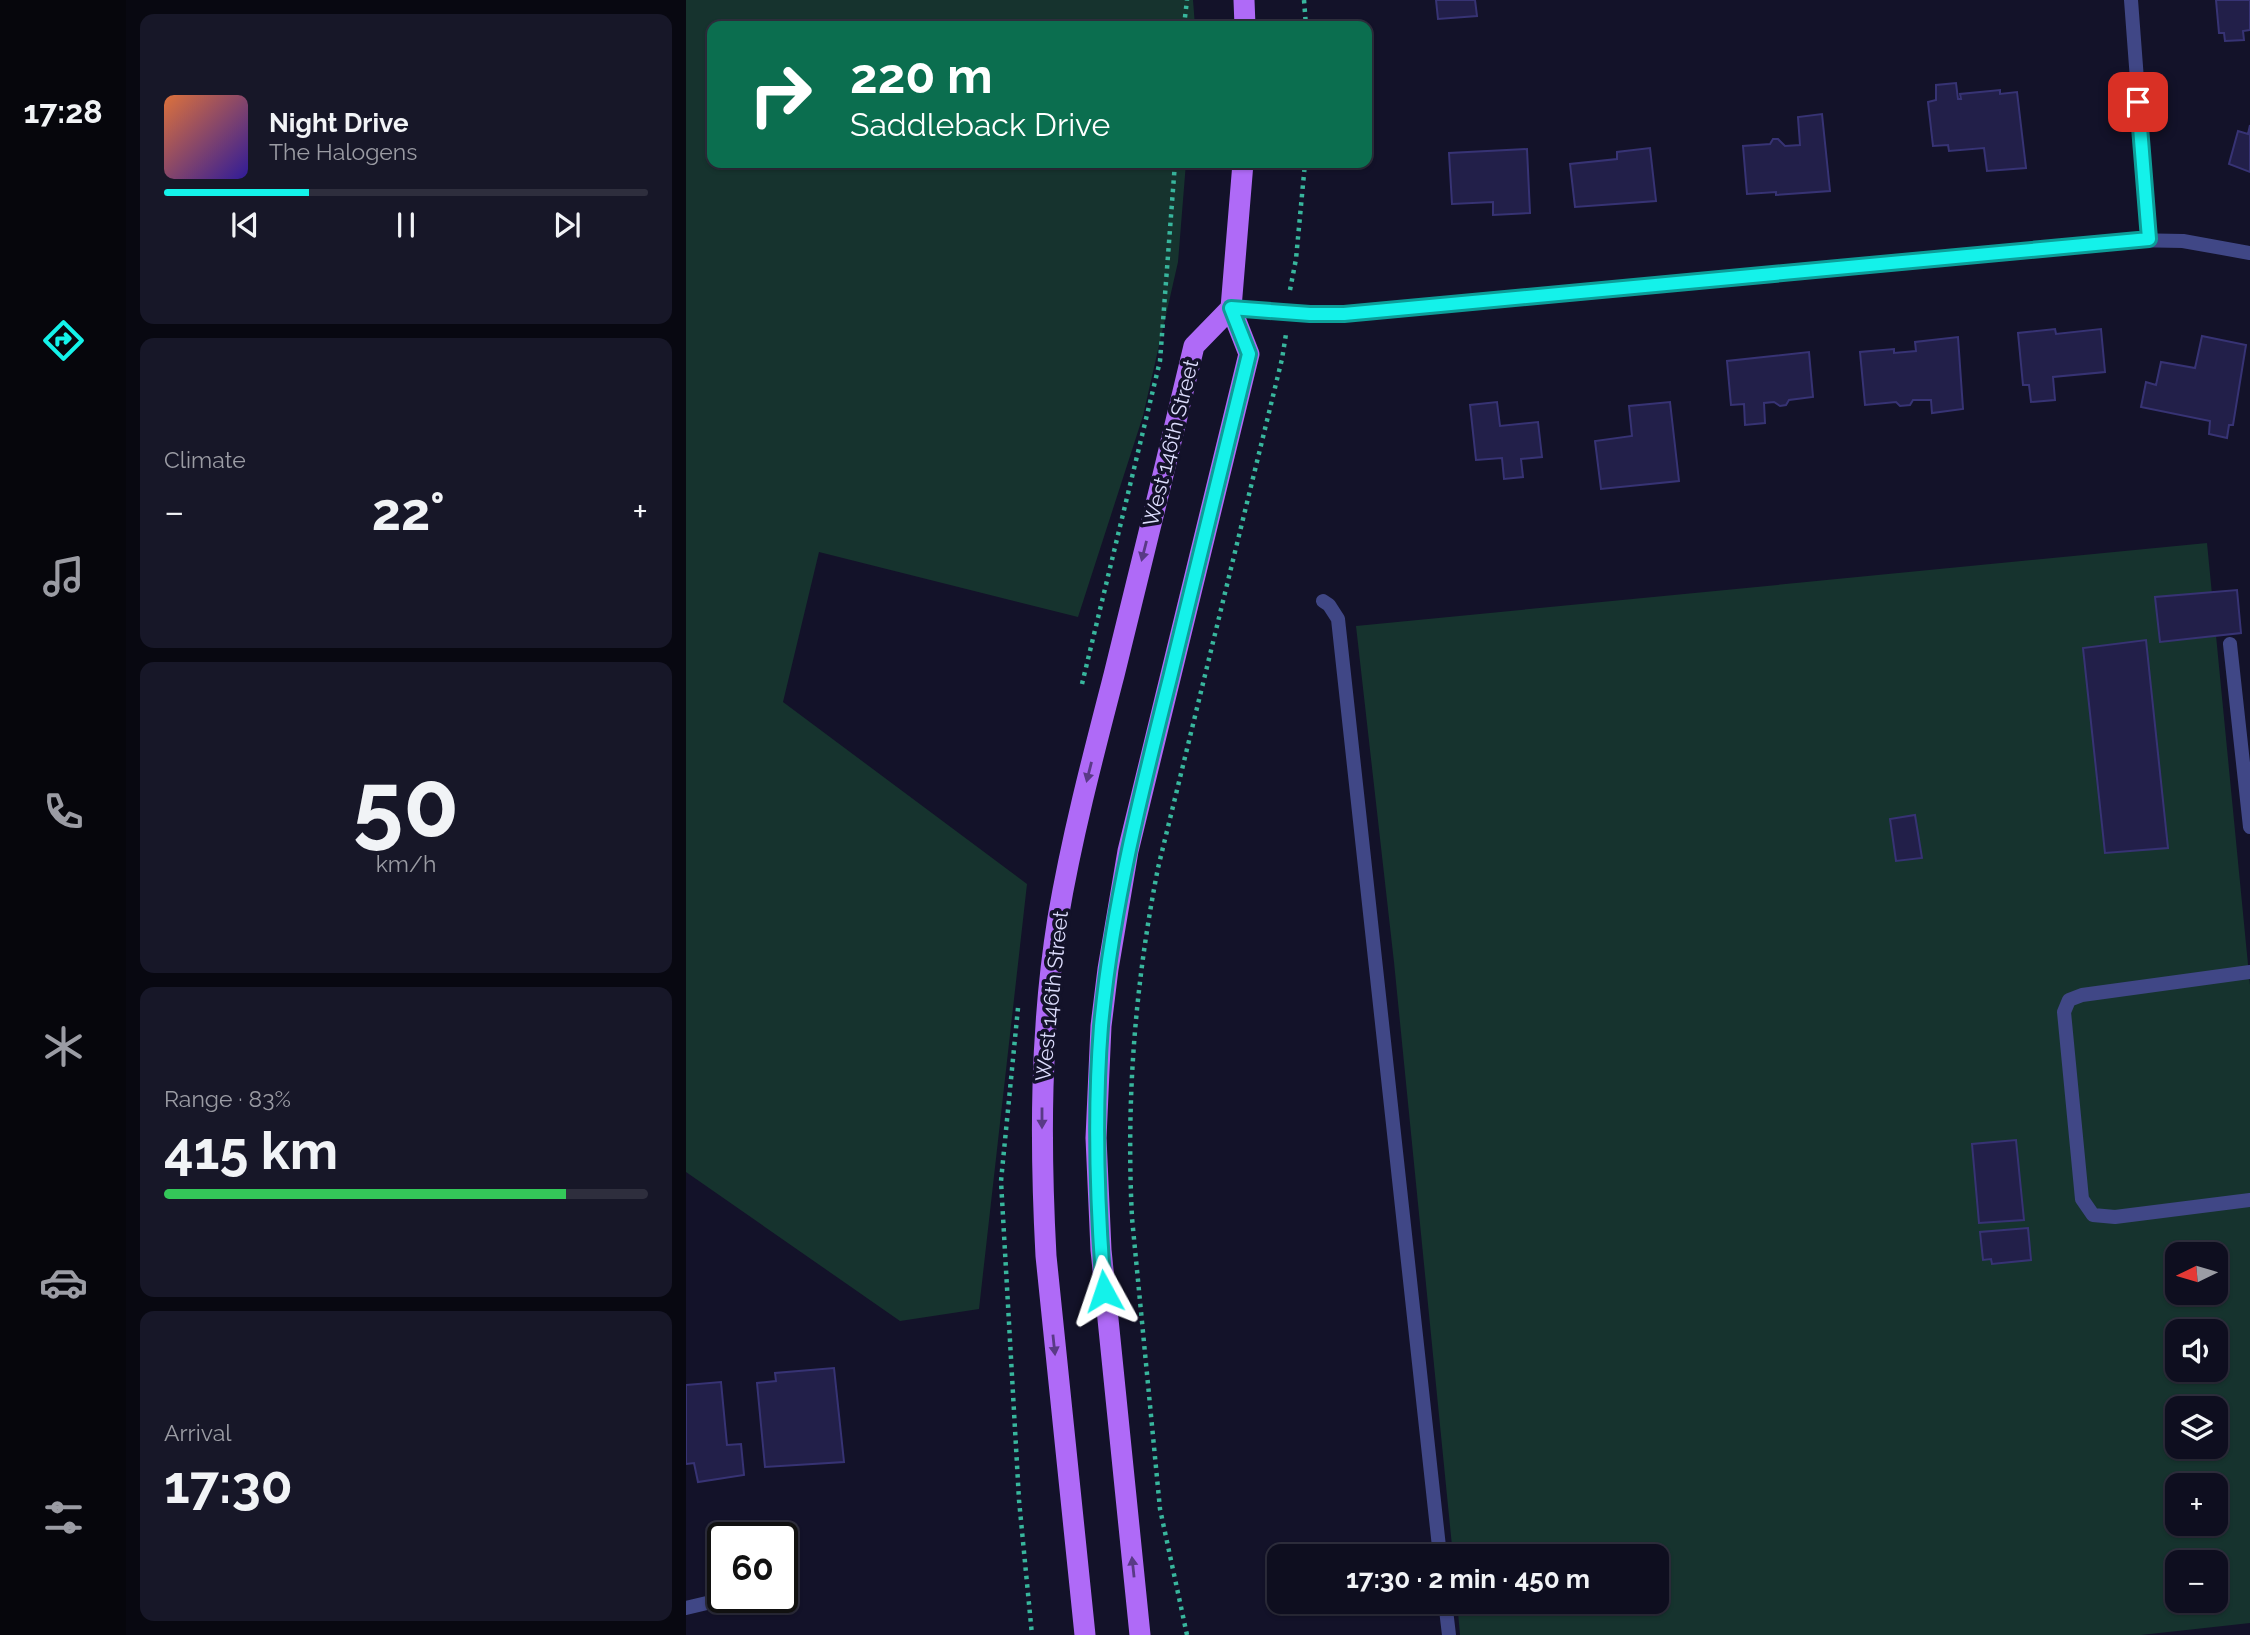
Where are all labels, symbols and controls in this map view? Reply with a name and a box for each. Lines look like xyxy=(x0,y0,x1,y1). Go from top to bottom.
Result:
text: 220 m xyxy=(850,47,993,104)
icon: right xyxy=(735,49,826,140)
pin xyxy=(2108,72,2168,132)
icon: arrive xyxy=(2119,83,2157,121)
text: 17:28 xyxy=(23,93,103,130)
text: Saddleback Drive xyxy=(850,106,1110,143)
text: Night Drive xyxy=(269,108,408,138)
text: The Halogens xyxy=(269,138,417,165)
icon: previous xyxy=(226,206,264,244)
icon: pause xyxy=(387,206,425,244)
icon: next xyxy=(548,206,586,244)
icon: directions xyxy=(39,316,88,365)
street label: West 146th Street xyxy=(1138,357,1203,529)
text: Climate xyxy=(164,446,246,473)
text: 22° xyxy=(372,481,445,542)
text: − xyxy=(164,489,184,534)
text: + xyxy=(632,489,648,534)
one-way arrow xyxy=(1138,540,1149,562)
icon: music xyxy=(39,552,88,601)
text: 50 xyxy=(353,751,459,858)
one-way arrow xyxy=(1084,761,1095,783)
icon: phone xyxy=(39,787,88,836)
text: km/h xyxy=(376,850,436,877)
street label: West 146th Street xyxy=(1030,909,1073,1082)
icon: climate xyxy=(39,1022,88,1071)
text: Range · 83% xyxy=(164,1085,291,1112)
one-way arrow xyxy=(1036,1107,1048,1129)
text: 415 km xyxy=(164,1120,338,1181)
north arrow xyxy=(2165,1242,2228,1306)
map controls xyxy=(2165,1242,2228,1613)
position arrow xyxy=(1067,1254,1141,1328)
icon: car xyxy=(39,1258,88,1307)
button: sound xyxy=(2165,1319,2228,1382)
one-way arrow xyxy=(1049,1334,1060,1356)
button: layers xyxy=(2165,1396,2228,1459)
text: Arrival xyxy=(164,1419,231,1446)
text: 17:30 xyxy=(164,1454,293,1515)
button: + xyxy=(2165,1473,2228,1536)
icon: filters xyxy=(39,1493,88,1542)
speed limit sign: 60 xyxy=(707,1522,798,1613)
button: − xyxy=(2165,1550,2228,1613)
one-way arrow xyxy=(1128,1556,1139,1578)
text: 17:30 · 2 min · 450 m xyxy=(1346,1564,1590,1594)

